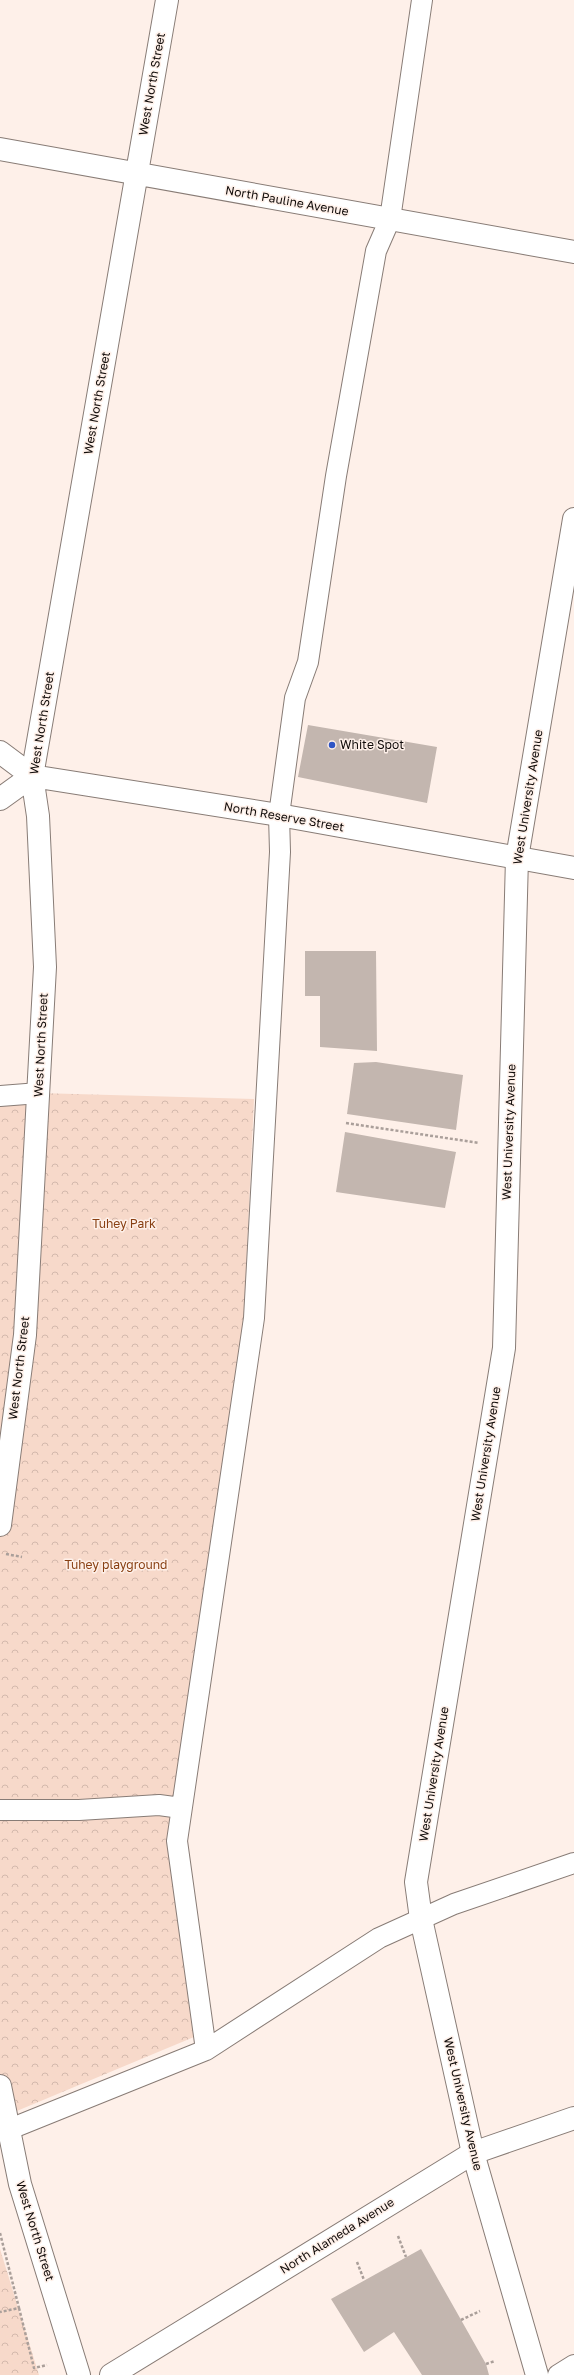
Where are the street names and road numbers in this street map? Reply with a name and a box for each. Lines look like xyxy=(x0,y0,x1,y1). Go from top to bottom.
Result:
street label: West North Street xyxy=(135,31,168,136)
street label: North Pauline Avenue xyxy=(224,182,350,219)
street label: West North Street xyxy=(80,350,113,455)
street label: West North Street xyxy=(26,670,57,776)
street label: West University Avenue xyxy=(509,728,546,865)
street label: North Reserve Street xyxy=(223,799,346,834)
street label: West North Street xyxy=(30,992,51,1097)
street label: West University Avenue xyxy=(499,1064,518,1200)
street label: West North Street xyxy=(5,1315,32,1421)
street label: West University Avenue xyxy=(467,1385,504,1522)
street label: West University Avenue xyxy=(415,1705,452,1842)
street label: West University Avenue xyxy=(441,2036,486,2172)
street label: West North Street xyxy=(13,2179,58,2283)
street label: North Alameda Avenue xyxy=(277,2194,397,2277)

